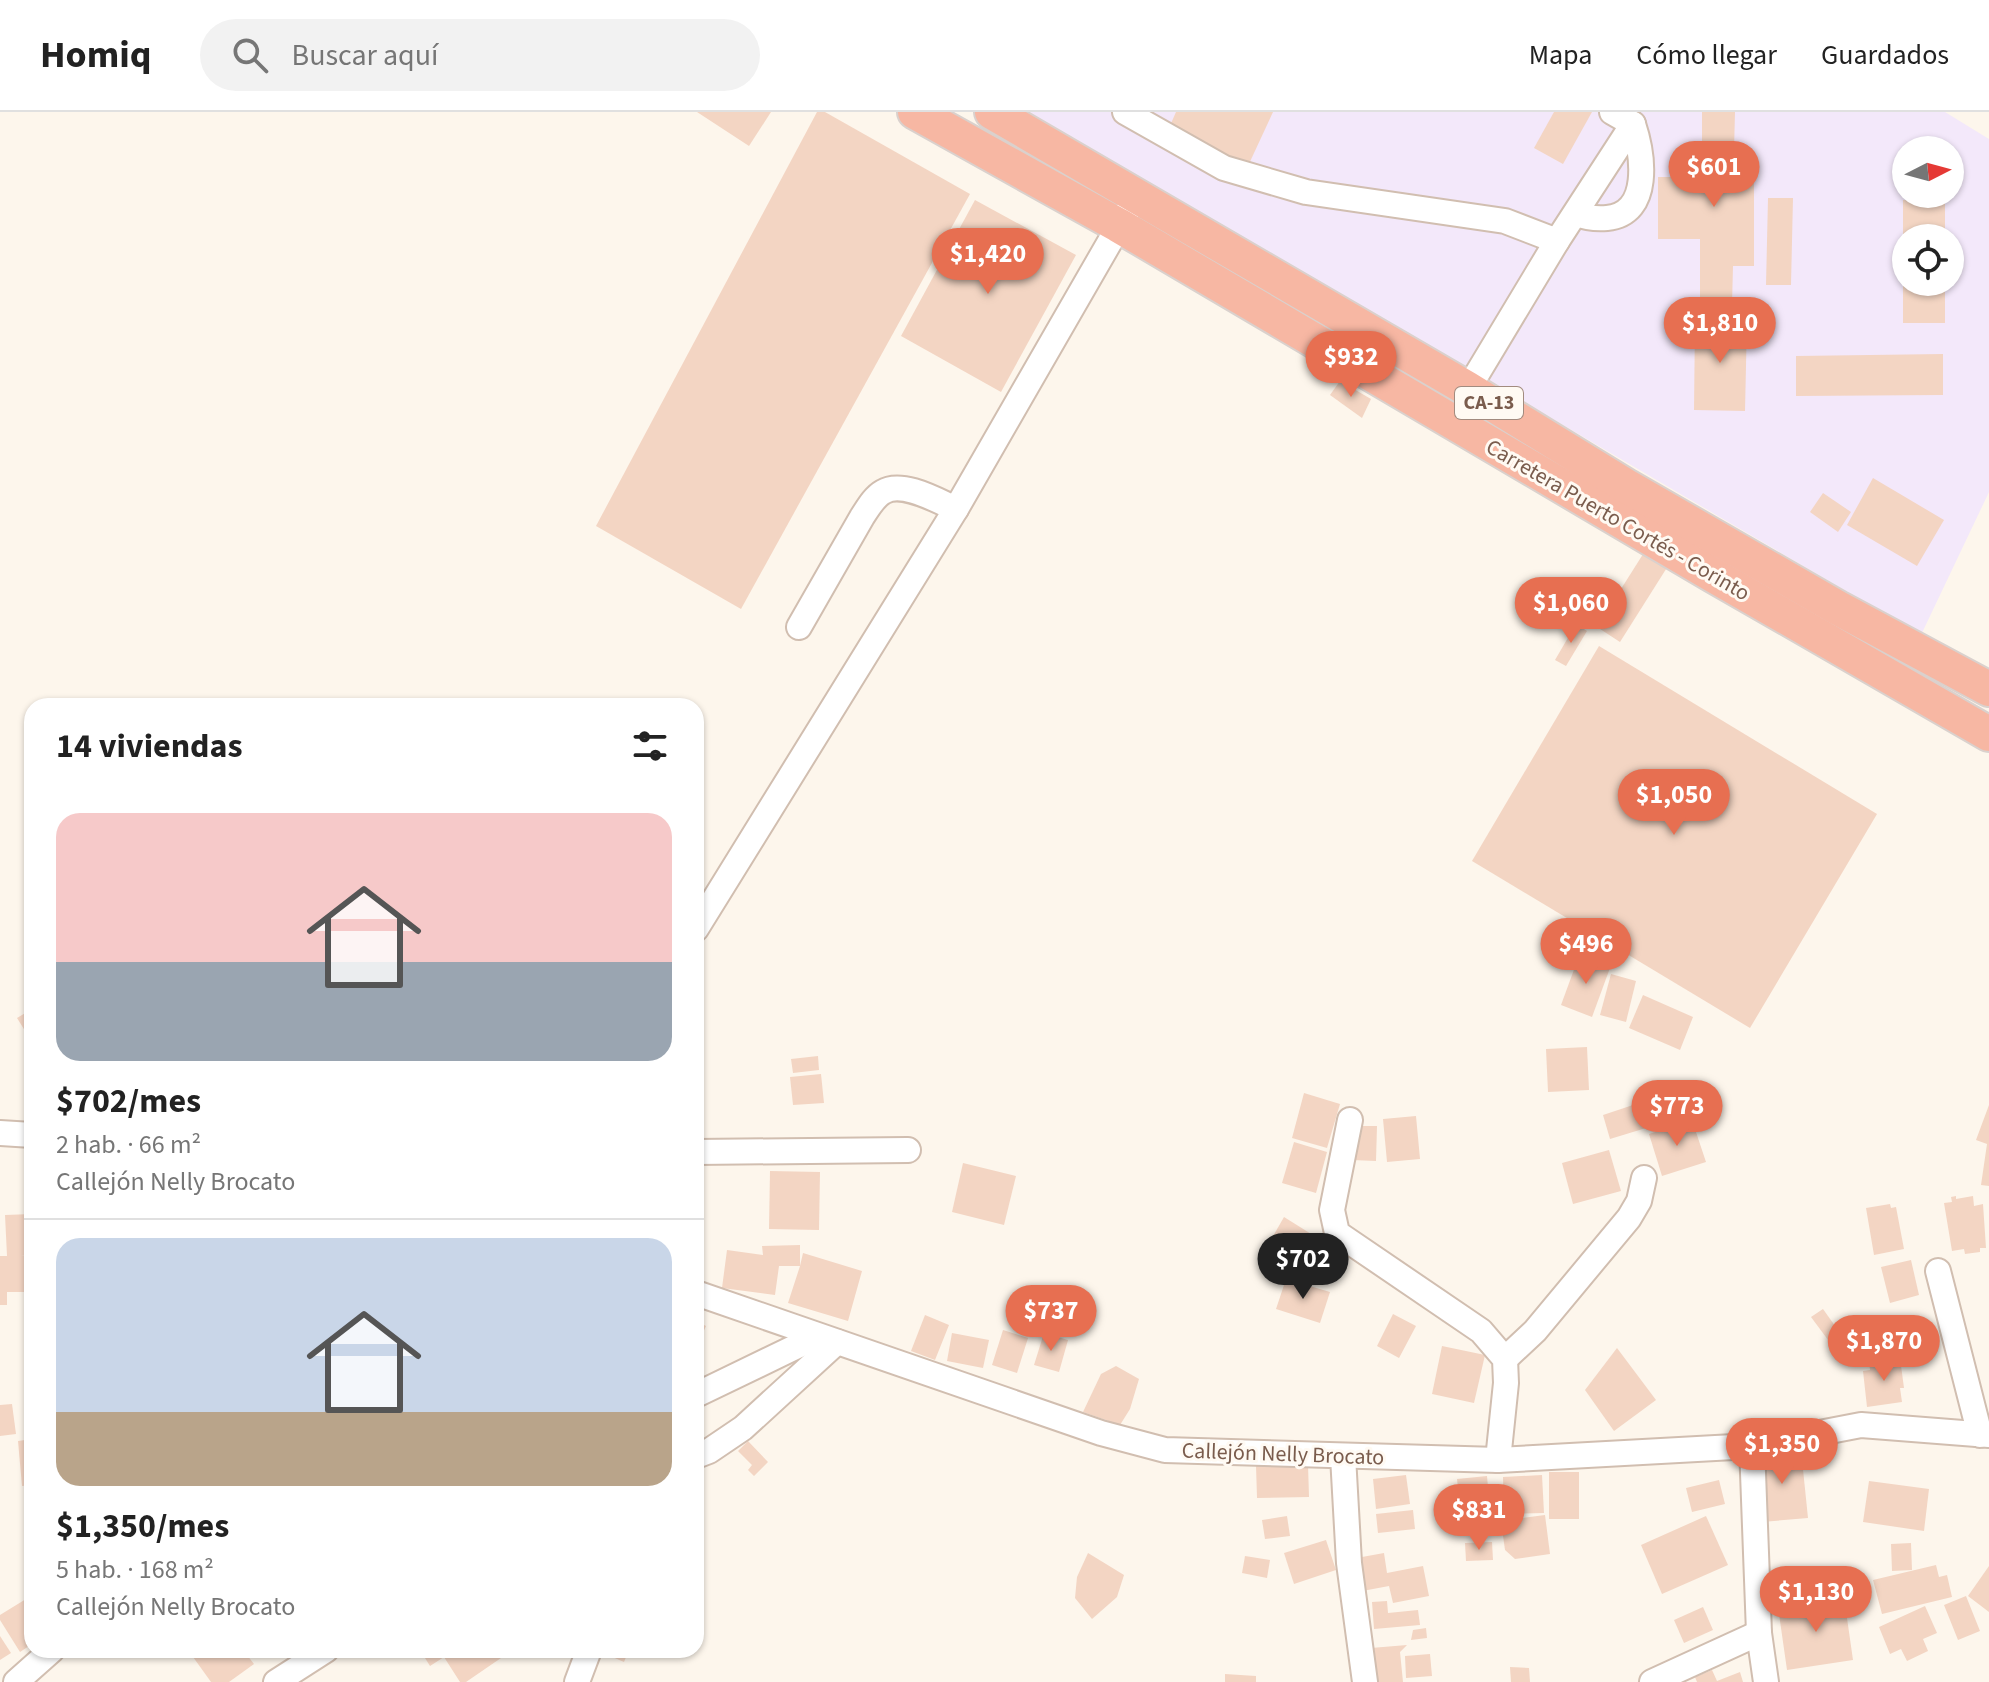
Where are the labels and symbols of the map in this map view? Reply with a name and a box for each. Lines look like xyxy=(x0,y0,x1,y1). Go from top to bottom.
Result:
north arrow xyxy=(1892,136,1964,208)
pin: $601 xyxy=(1667,141,1761,209)
pin: $1,420 xyxy=(923,228,1053,296)
pin: $1,810 xyxy=(1655,297,1785,365)
pin: $932 xyxy=(1304,331,1398,399)
road number: CA-13 xyxy=(1455,387,1523,419)
street label: Carretera Puerto Cortés - Corinto xyxy=(1480,431,1756,609)
pin: $1,060 xyxy=(1506,577,1636,645)
pin: $1,050 xyxy=(1609,769,1739,837)
pin: $496 xyxy=(1539,918,1633,986)
pin: $773 xyxy=(1630,1080,1724,1148)
pin: $702 xyxy=(1256,1233,1350,1301)
pin: $737 xyxy=(1004,1285,1098,1353)
pin: $1,870 xyxy=(1819,1315,1949,1383)
pin: $1,350 xyxy=(1717,1418,1847,1486)
street label: Callejón Nelly Brocato xyxy=(1181,1434,1385,1474)
pin: $831 xyxy=(1432,1484,1526,1552)
pin: $1,130 xyxy=(1751,1566,1881,1634)

